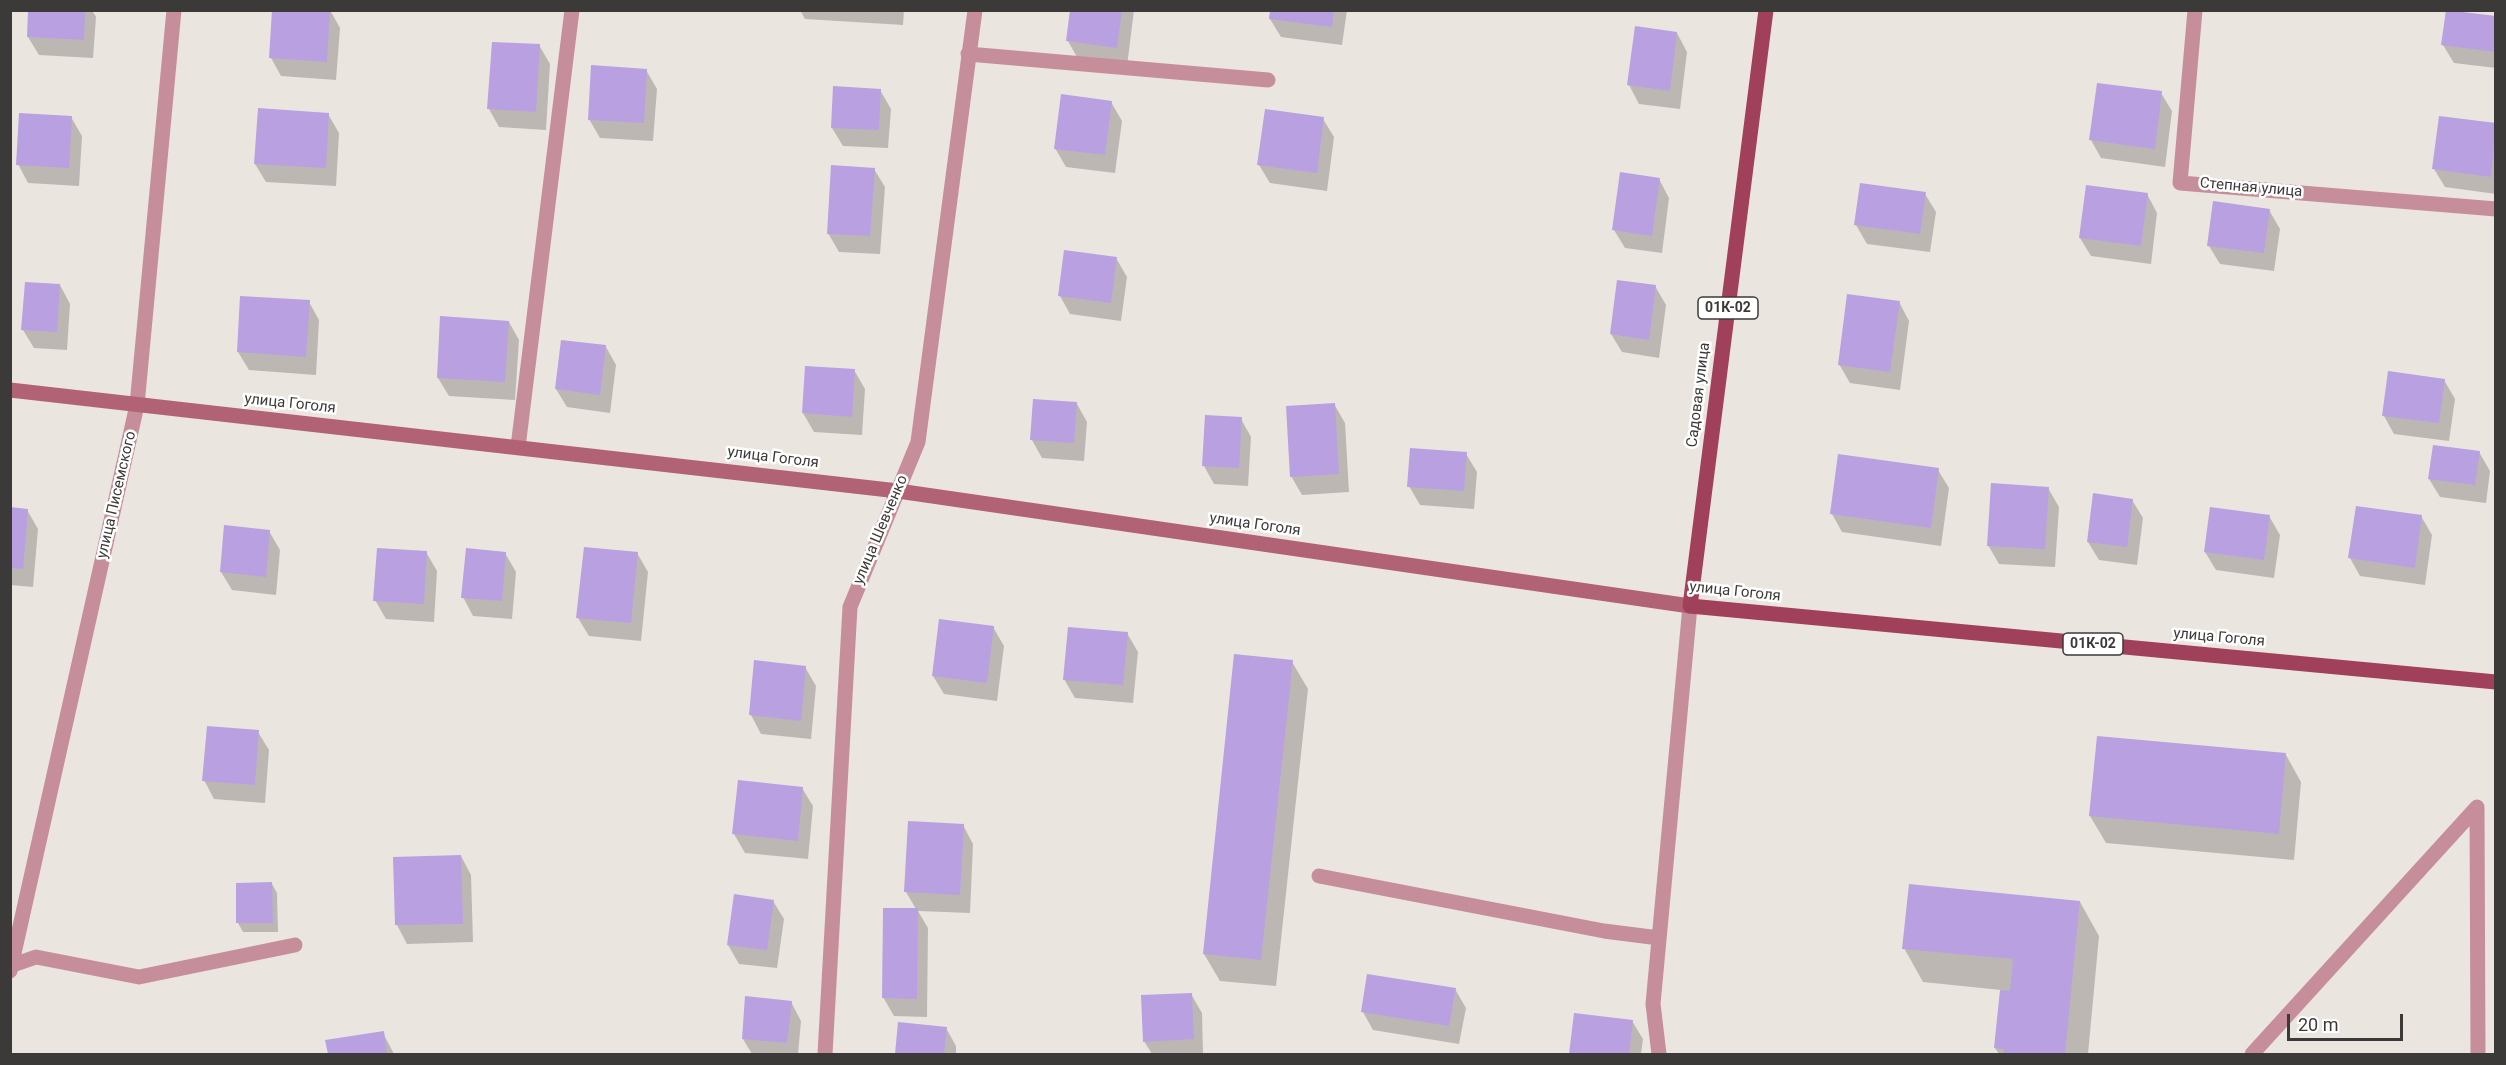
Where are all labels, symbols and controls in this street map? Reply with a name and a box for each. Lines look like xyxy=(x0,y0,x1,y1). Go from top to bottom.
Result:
street label: Степная улица xyxy=(2199,175,2303,201)
road number: 01К-02 xyxy=(1698,297,1758,319)
street label: Садовая улица xyxy=(1684,342,1714,448)
street label: улица Гоголя xyxy=(243,390,337,418)
street label: улица Писемского xyxy=(94,430,140,560)
street label: улица Гоголя xyxy=(726,443,820,473)
street label: улица Шевченко xyxy=(850,473,912,587)
street label: улица Гоголя xyxy=(1208,510,1302,540)
street label: улица Гоголя xyxy=(1688,578,1782,606)
street label: улица Гоголя xyxy=(2172,625,2266,651)
road number: 01К-02 xyxy=(2063,633,2123,655)
scale bar xyxy=(2290,1002,2406,1040)
text: 20 m xyxy=(2298,1014,2338,1035)

